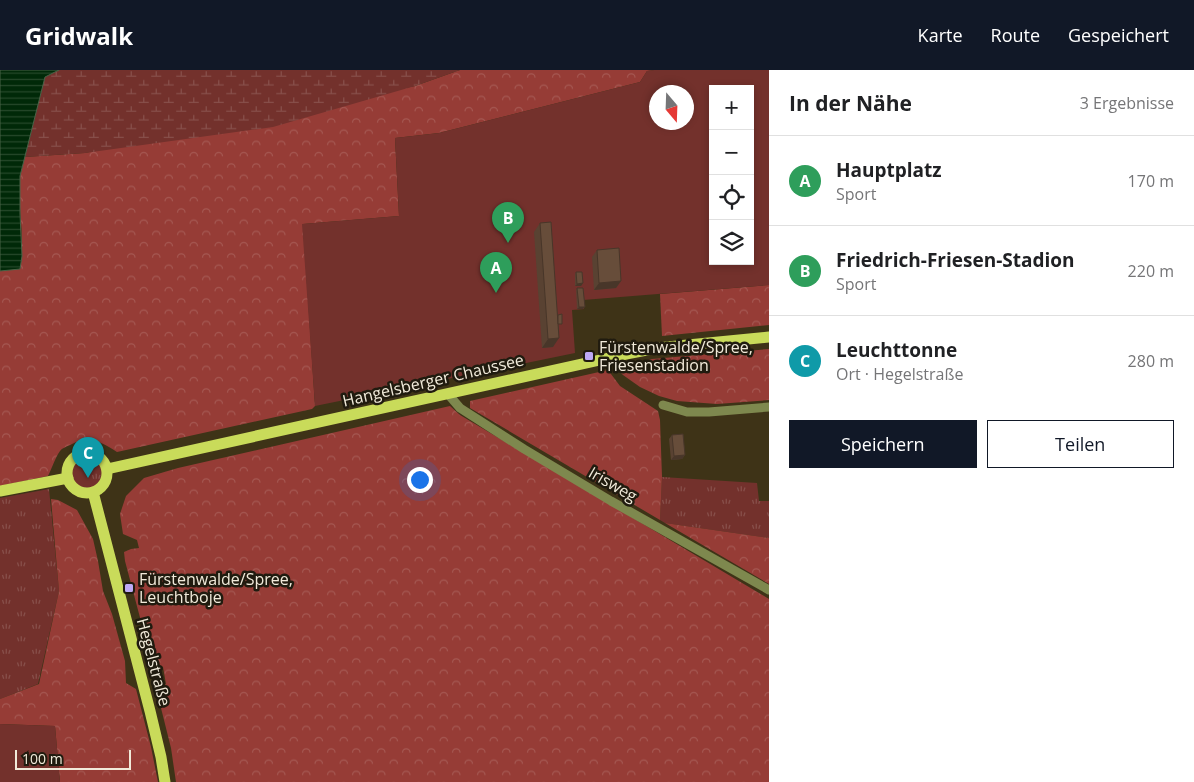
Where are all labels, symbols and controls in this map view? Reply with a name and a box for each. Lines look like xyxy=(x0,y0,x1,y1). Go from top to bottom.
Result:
text: Gridwalk xyxy=(25,19,133,52)
text: Karte xyxy=(918,23,963,47)
text: Route xyxy=(991,23,1040,47)
text: Gespeichert xyxy=(1068,23,1169,47)
north arrow xyxy=(649,85,694,130)
map controls xyxy=(709,85,754,265)
button: + xyxy=(709,85,754,130)
text: In der Nähe xyxy=(789,89,912,117)
text: 3 Ergebnisse xyxy=(1080,92,1174,114)
button: − xyxy=(709,130,754,175)
text: Hauptplatz xyxy=(836,157,942,183)
text: A xyxy=(799,170,811,192)
text: 170 m xyxy=(1128,170,1174,192)
button: locate xyxy=(709,175,754,220)
text: Sport xyxy=(836,183,876,205)
pin: B xyxy=(492,202,524,243)
button: layers xyxy=(709,220,754,265)
text: Friedrich-Friesen-Stadion xyxy=(836,247,1075,273)
pin: A xyxy=(480,252,512,293)
text: B xyxy=(800,260,810,282)
text: 220 m xyxy=(1128,260,1174,282)
text: Sport xyxy=(836,273,876,295)
place label: Fürstenwalde/Spree, Friesenstadion xyxy=(599,336,753,376)
text: Leuchttonne xyxy=(836,337,957,363)
street label: Hangelsberger Chaussee xyxy=(340,348,526,412)
marker: Fürstenwalde/Spree, Friesenstadion xyxy=(583,350,595,362)
text: C xyxy=(800,350,810,372)
text: 280 m xyxy=(1128,350,1174,372)
text: Ort · Hegelstraße xyxy=(836,363,963,385)
button: Speichern xyxy=(789,420,977,468)
button: Teilen xyxy=(987,420,1174,468)
pin: C xyxy=(72,437,104,478)
street label: Irisweg xyxy=(585,461,642,507)
your location xyxy=(407,467,433,493)
place label: Fürstenwalde/Spree, Leuchtboje xyxy=(139,568,293,608)
marker: Fürstenwalde/Spree, Leuchtboje xyxy=(123,582,135,594)
street label: Hegelstraße xyxy=(132,616,176,708)
scale bar xyxy=(15,747,131,770)
text: 100 m xyxy=(22,749,63,768)

